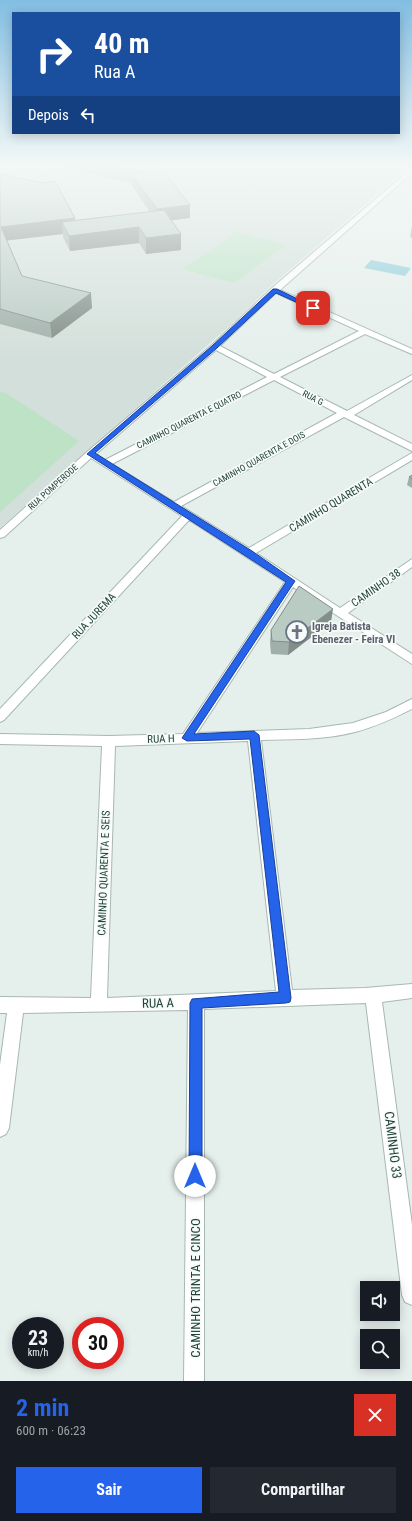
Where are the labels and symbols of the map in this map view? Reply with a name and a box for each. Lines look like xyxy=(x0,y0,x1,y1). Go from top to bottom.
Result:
pin xyxy=(296,291,330,325)
street label: RUA G xyxy=(301,388,325,408)
street label: CAMINHO QUARENTA E QUATRO xyxy=(135,389,243,451)
street label: CAMINHO QUARENTA E DOIS xyxy=(211,429,307,489)
street label: RUA POMPERODE xyxy=(26,462,80,512)
street label: CAMINHO QUARENTA xyxy=(287,475,376,535)
street label: CAMINHO 38 xyxy=(349,566,403,610)
street label: RUA JUREMA xyxy=(69,590,119,642)
church icon: Igreja Batista Ebenezer - Feira VI xyxy=(284,619,310,645)
place label: Igreja Batista Ebenezer - Feira VI xyxy=(312,620,395,646)
street label: RUA H xyxy=(147,732,175,746)
street label: CAMINHO QUARENTA E SEIS xyxy=(95,810,113,936)
street label: RUA A xyxy=(142,995,175,1011)
street label: CAMINHO 33 xyxy=(381,1110,405,1180)
position arrow xyxy=(174,1155,216,1197)
street label: CAMINHO TRINTA E CINCO xyxy=(188,1218,203,1358)
speed limit sign: 30 xyxy=(72,1317,124,1369)

